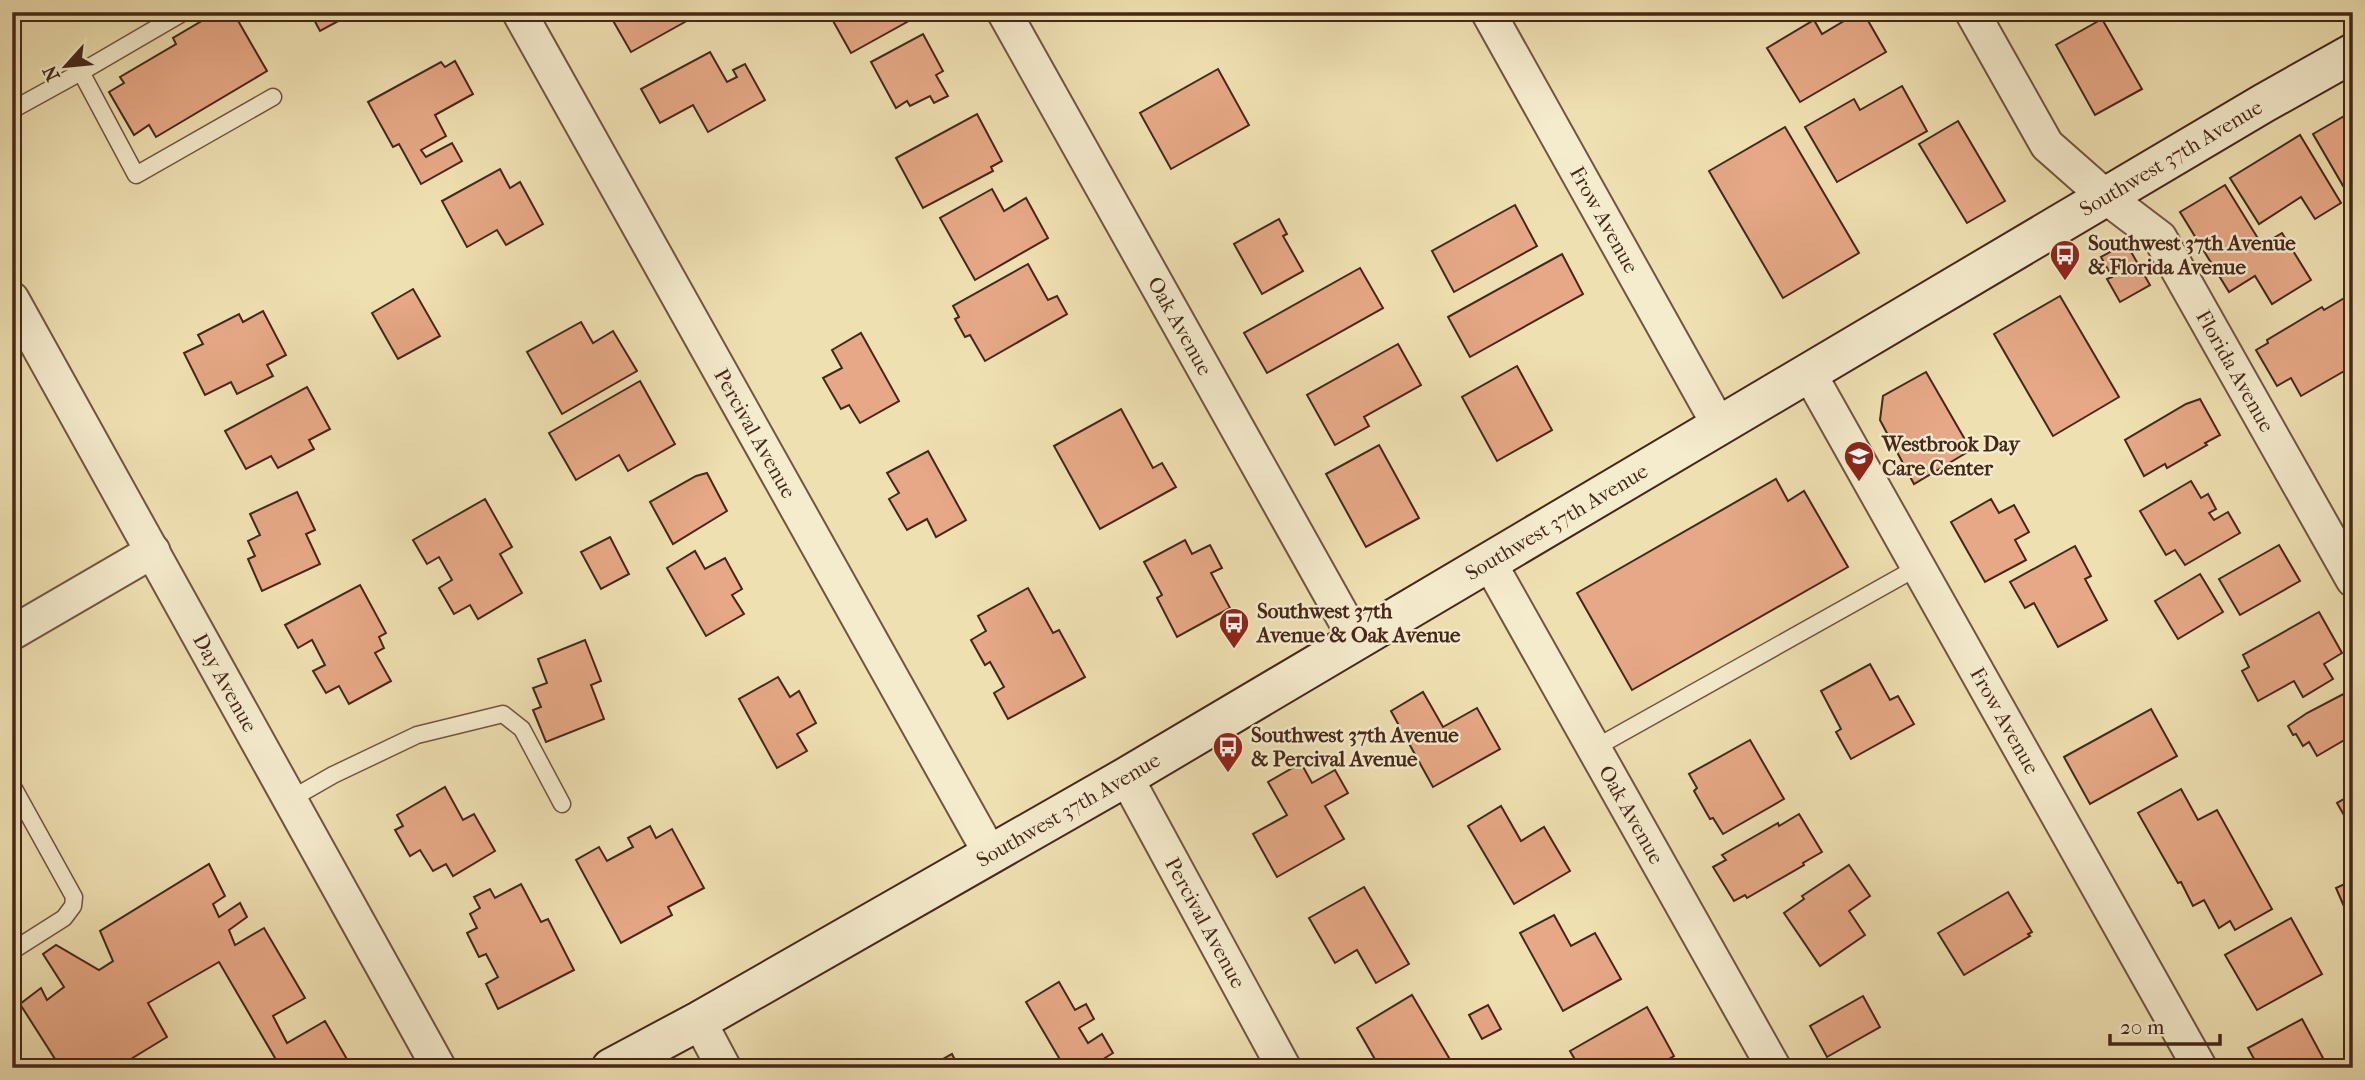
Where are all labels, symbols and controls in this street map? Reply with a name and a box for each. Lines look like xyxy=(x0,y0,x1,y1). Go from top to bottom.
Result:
north arrow xyxy=(32,32,102,102)
text: N xyxy=(38,61,65,85)
street label: Southwest 37th Avenue xyxy=(2075,95,2266,221)
street label: Frow Avenue xyxy=(1565,162,1643,277)
place label: Southwest 37th Avenue & Florida Avenue xyxy=(2088,231,2296,279)
bus stop icon: Southwest 37th Avenue & Florida Avenue xyxy=(2048,238,2082,282)
street label: Oak Avenue xyxy=(1143,272,1217,380)
street label: Florida Avenue xyxy=(2191,306,2279,436)
street label: Percival Avenue xyxy=(709,364,801,502)
place label: Westbrook Day Care Center xyxy=(1881,432,2021,480)
school or university icon: Westbrook Day Care Center xyxy=(1842,439,1876,483)
street label: Southwest 37th Avenue xyxy=(1461,459,1652,585)
place label: Southwest 37th Avenue & Oak Avenue xyxy=(1255,599,1461,647)
bus stop icon: Southwest 37th Avenue & Oak Avenue xyxy=(1217,606,1251,650)
street label: Day Avenue xyxy=(188,629,262,736)
street label: Frow Avenue xyxy=(1965,663,2044,778)
place label: Southwest 37th Avenue & Percival Avenue xyxy=(1251,723,1459,771)
bus stop icon: Southwest 37th Avenue & Percival Avenue xyxy=(1211,730,1245,774)
street label: Southwest 37th Avenue xyxy=(972,748,1164,872)
street label: Oak Avenue xyxy=(1594,761,1669,868)
street label: Percival Avenue xyxy=(1160,854,1250,992)
scale bar xyxy=(2110,1003,2220,1047)
text: 20 m xyxy=(2120,1015,2165,1039)

